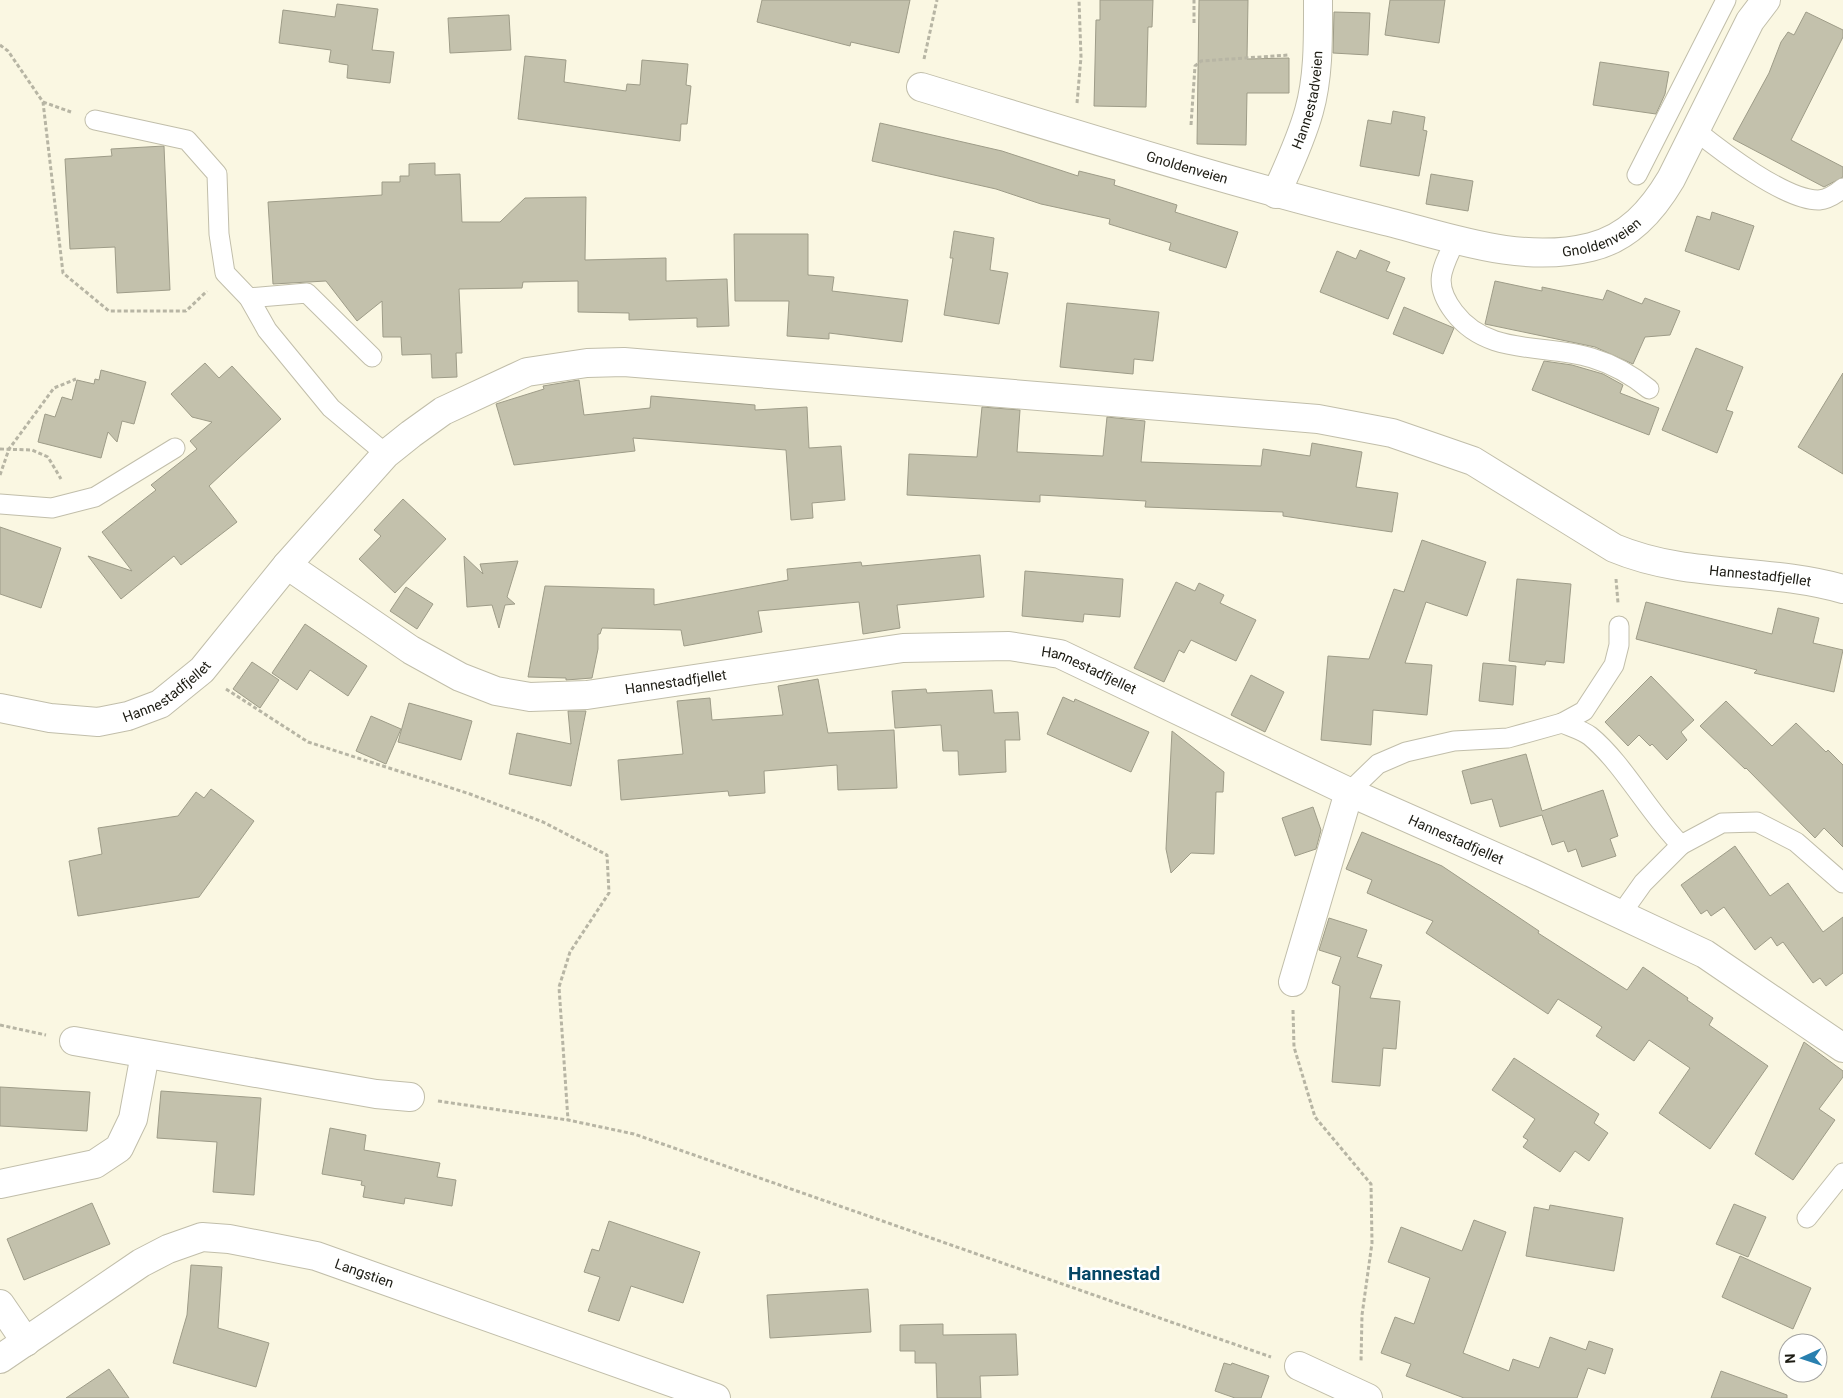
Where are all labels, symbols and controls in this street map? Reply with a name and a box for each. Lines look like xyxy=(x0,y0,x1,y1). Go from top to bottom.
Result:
street label: Hannestadveien xyxy=(1289,50,1325,151)
street label: Gnoldenveien xyxy=(1144,148,1230,187)
street label: Gnoldenveien xyxy=(1561,215,1644,260)
street label: Hannestadfjellet xyxy=(1709,562,1813,590)
street label: Hannestadfjellet xyxy=(1040,643,1139,697)
street label: Hannestadfjellet xyxy=(121,657,214,725)
street label: Hannestadfjellet xyxy=(624,666,728,697)
street label: Hannestadfjellet xyxy=(1406,811,1507,868)
street label: Langstien xyxy=(333,1255,396,1291)
district label: Hannestad xyxy=(1068,1262,1160,1285)
north arrow xyxy=(1778,1333,1828,1383)
text: N xyxy=(1782,1353,1798,1364)

